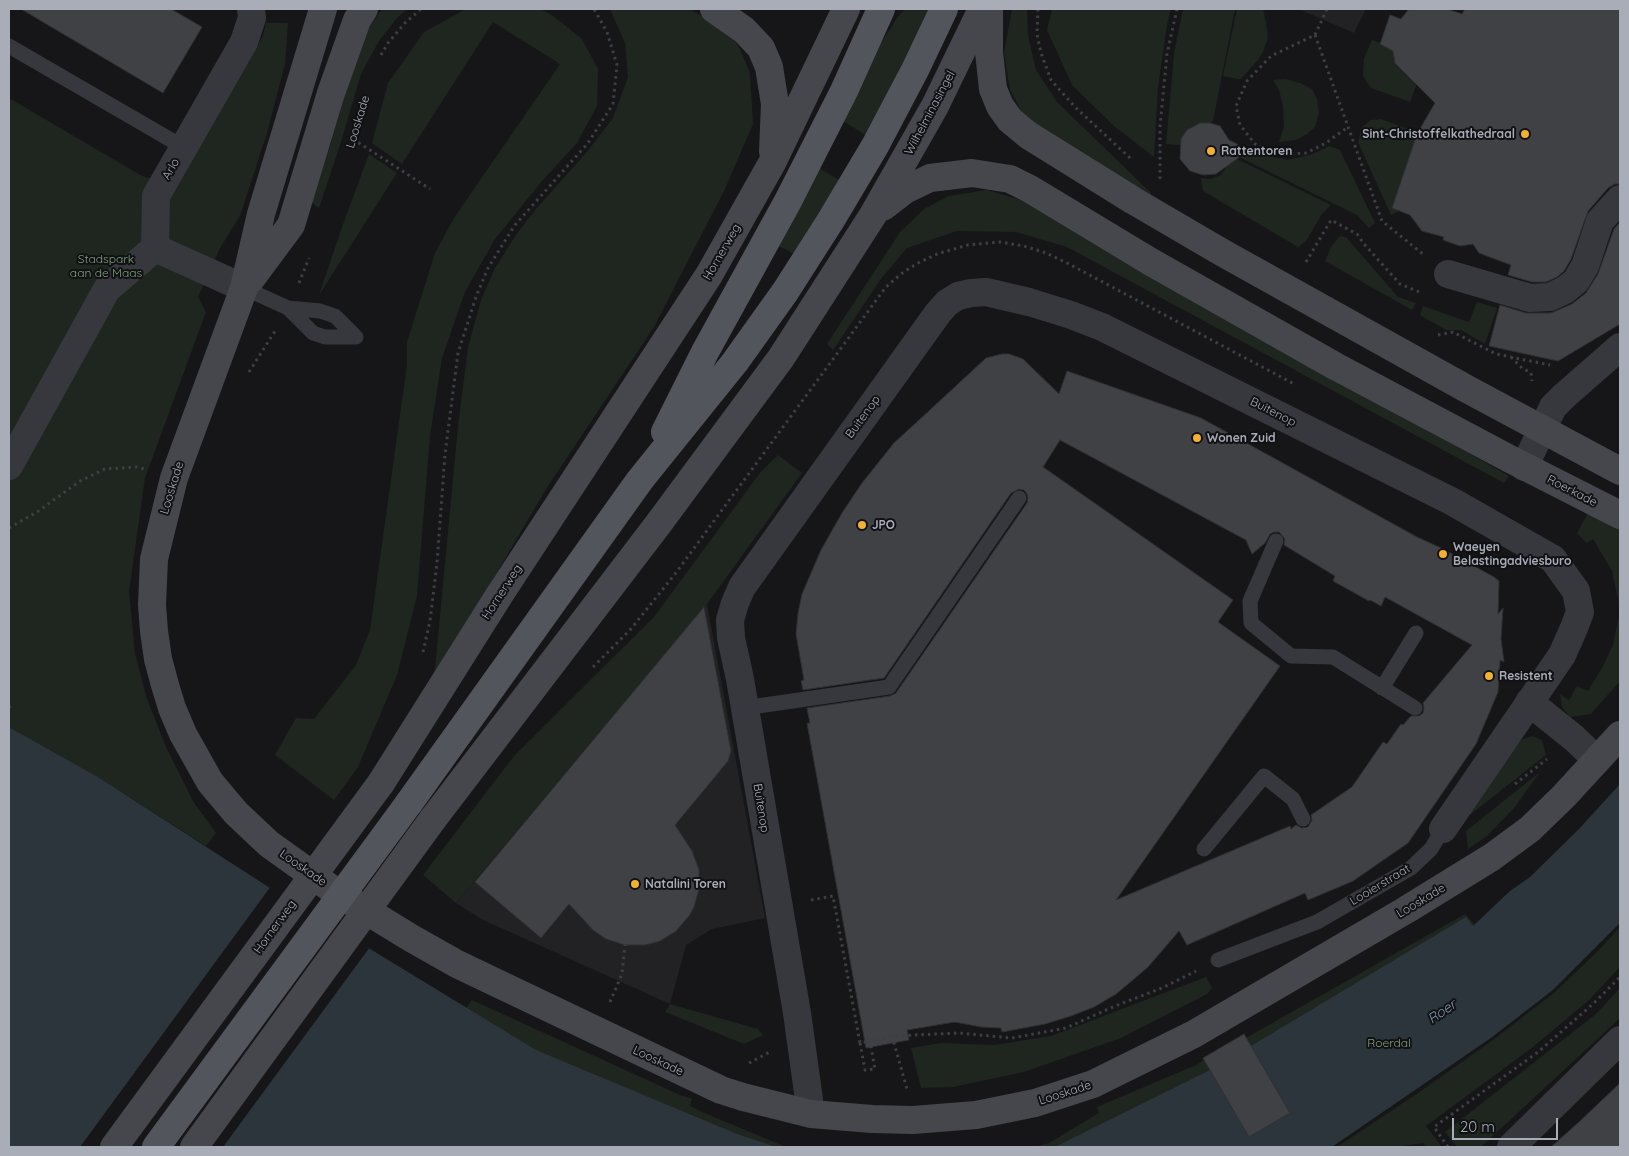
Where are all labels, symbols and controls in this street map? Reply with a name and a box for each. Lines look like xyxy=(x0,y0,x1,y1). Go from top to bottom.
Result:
street label: Wilhelminasingel xyxy=(902,69,958,157)
street label: Looskade xyxy=(343,94,373,150)
place label: Sint-Christoffelkathedraal xyxy=(1362,127,1515,141)
marker: Sint-Christoffelkathedraal xyxy=(1519,128,1531,140)
place label: Rattentoren xyxy=(1221,144,1292,158)
marker: Rattentoren xyxy=(1205,145,1217,157)
street label: Arlo xyxy=(159,156,183,182)
street label: Hornerweg xyxy=(700,221,744,283)
park label: Stadspark aan de Maas xyxy=(70,252,142,280)
street label: Buitenop xyxy=(843,393,883,441)
street label: Buitenop xyxy=(1248,394,1298,430)
place label: Wonen Zuid xyxy=(1207,431,1275,445)
marker: Wonen Zuid xyxy=(1191,432,1203,444)
street label: Looskade xyxy=(157,460,187,516)
street label: Roerkade xyxy=(1545,472,1599,510)
place label: JPO xyxy=(872,518,895,532)
marker: JPO xyxy=(856,519,868,531)
place label: Waeyen Belastingadviesburo xyxy=(1453,540,1571,568)
marker: Waeyen Belastingadviesburo xyxy=(1437,548,1449,560)
street label: Hornerweg xyxy=(479,562,525,622)
place label: Resistent xyxy=(1499,669,1553,683)
marker: Resistent xyxy=(1483,670,1495,682)
street label: Buitenop xyxy=(750,782,772,834)
street label: Looskade xyxy=(277,847,329,889)
street label: Looierstraat xyxy=(1347,861,1413,909)
place label: Natalini Toren xyxy=(645,877,726,891)
marker: Natalini Toren xyxy=(629,878,641,890)
street label: Looskade xyxy=(1394,881,1448,921)
street label: Hornerweg xyxy=(251,897,299,957)
water label: Roer xyxy=(1424,996,1460,1028)
park label: Roerdal xyxy=(1367,1036,1411,1050)
street label: Looskade xyxy=(630,1043,686,1079)
street label: Looskade xyxy=(1037,1078,1093,1108)
scale bar xyxy=(1454,1108,1560,1140)
text: 20 m xyxy=(1460,1117,1495,1136)

